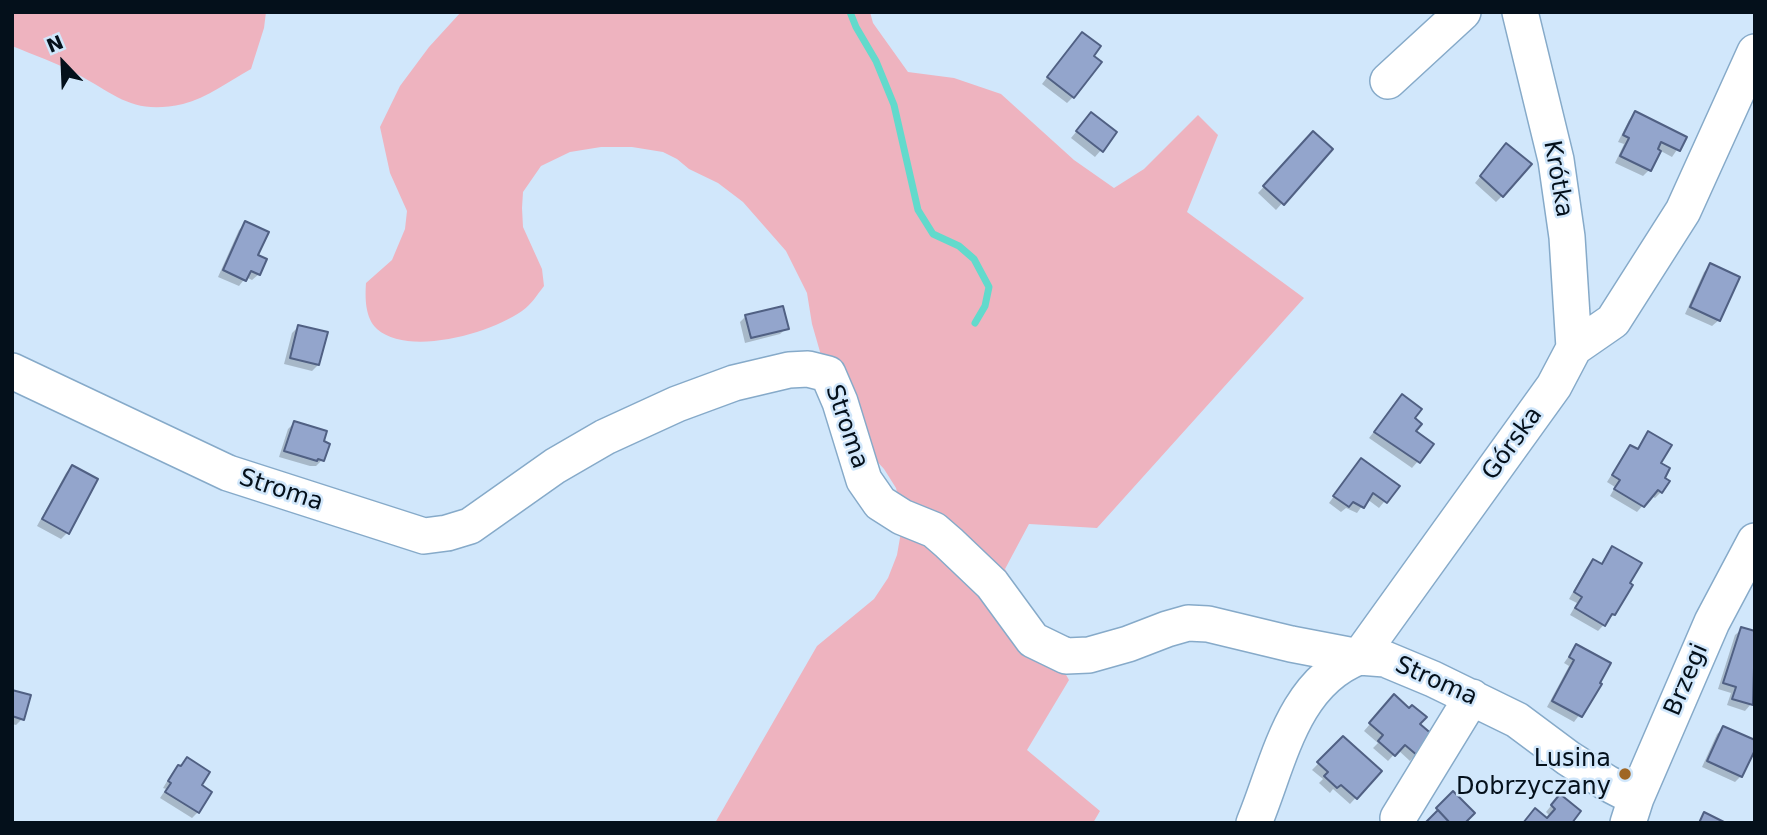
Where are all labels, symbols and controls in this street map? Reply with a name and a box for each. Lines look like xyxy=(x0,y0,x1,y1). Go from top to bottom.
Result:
north arrow xyxy=(28,28,98,98)
text: N xyxy=(43,30,66,57)
street label: Krótka xyxy=(1536,138,1578,220)
street label: Stroma xyxy=(818,381,874,473)
street label: Górska xyxy=(1477,402,1549,486)
street label: Stroma xyxy=(235,464,327,518)
street label: Brzegi xyxy=(1659,640,1715,720)
street label: Stroma xyxy=(1391,651,1481,713)
place label: Lusina Dobrzyczany xyxy=(1456,746,1611,802)
marker: Lusina Dobrzyczany xyxy=(1617,766,1633,782)

